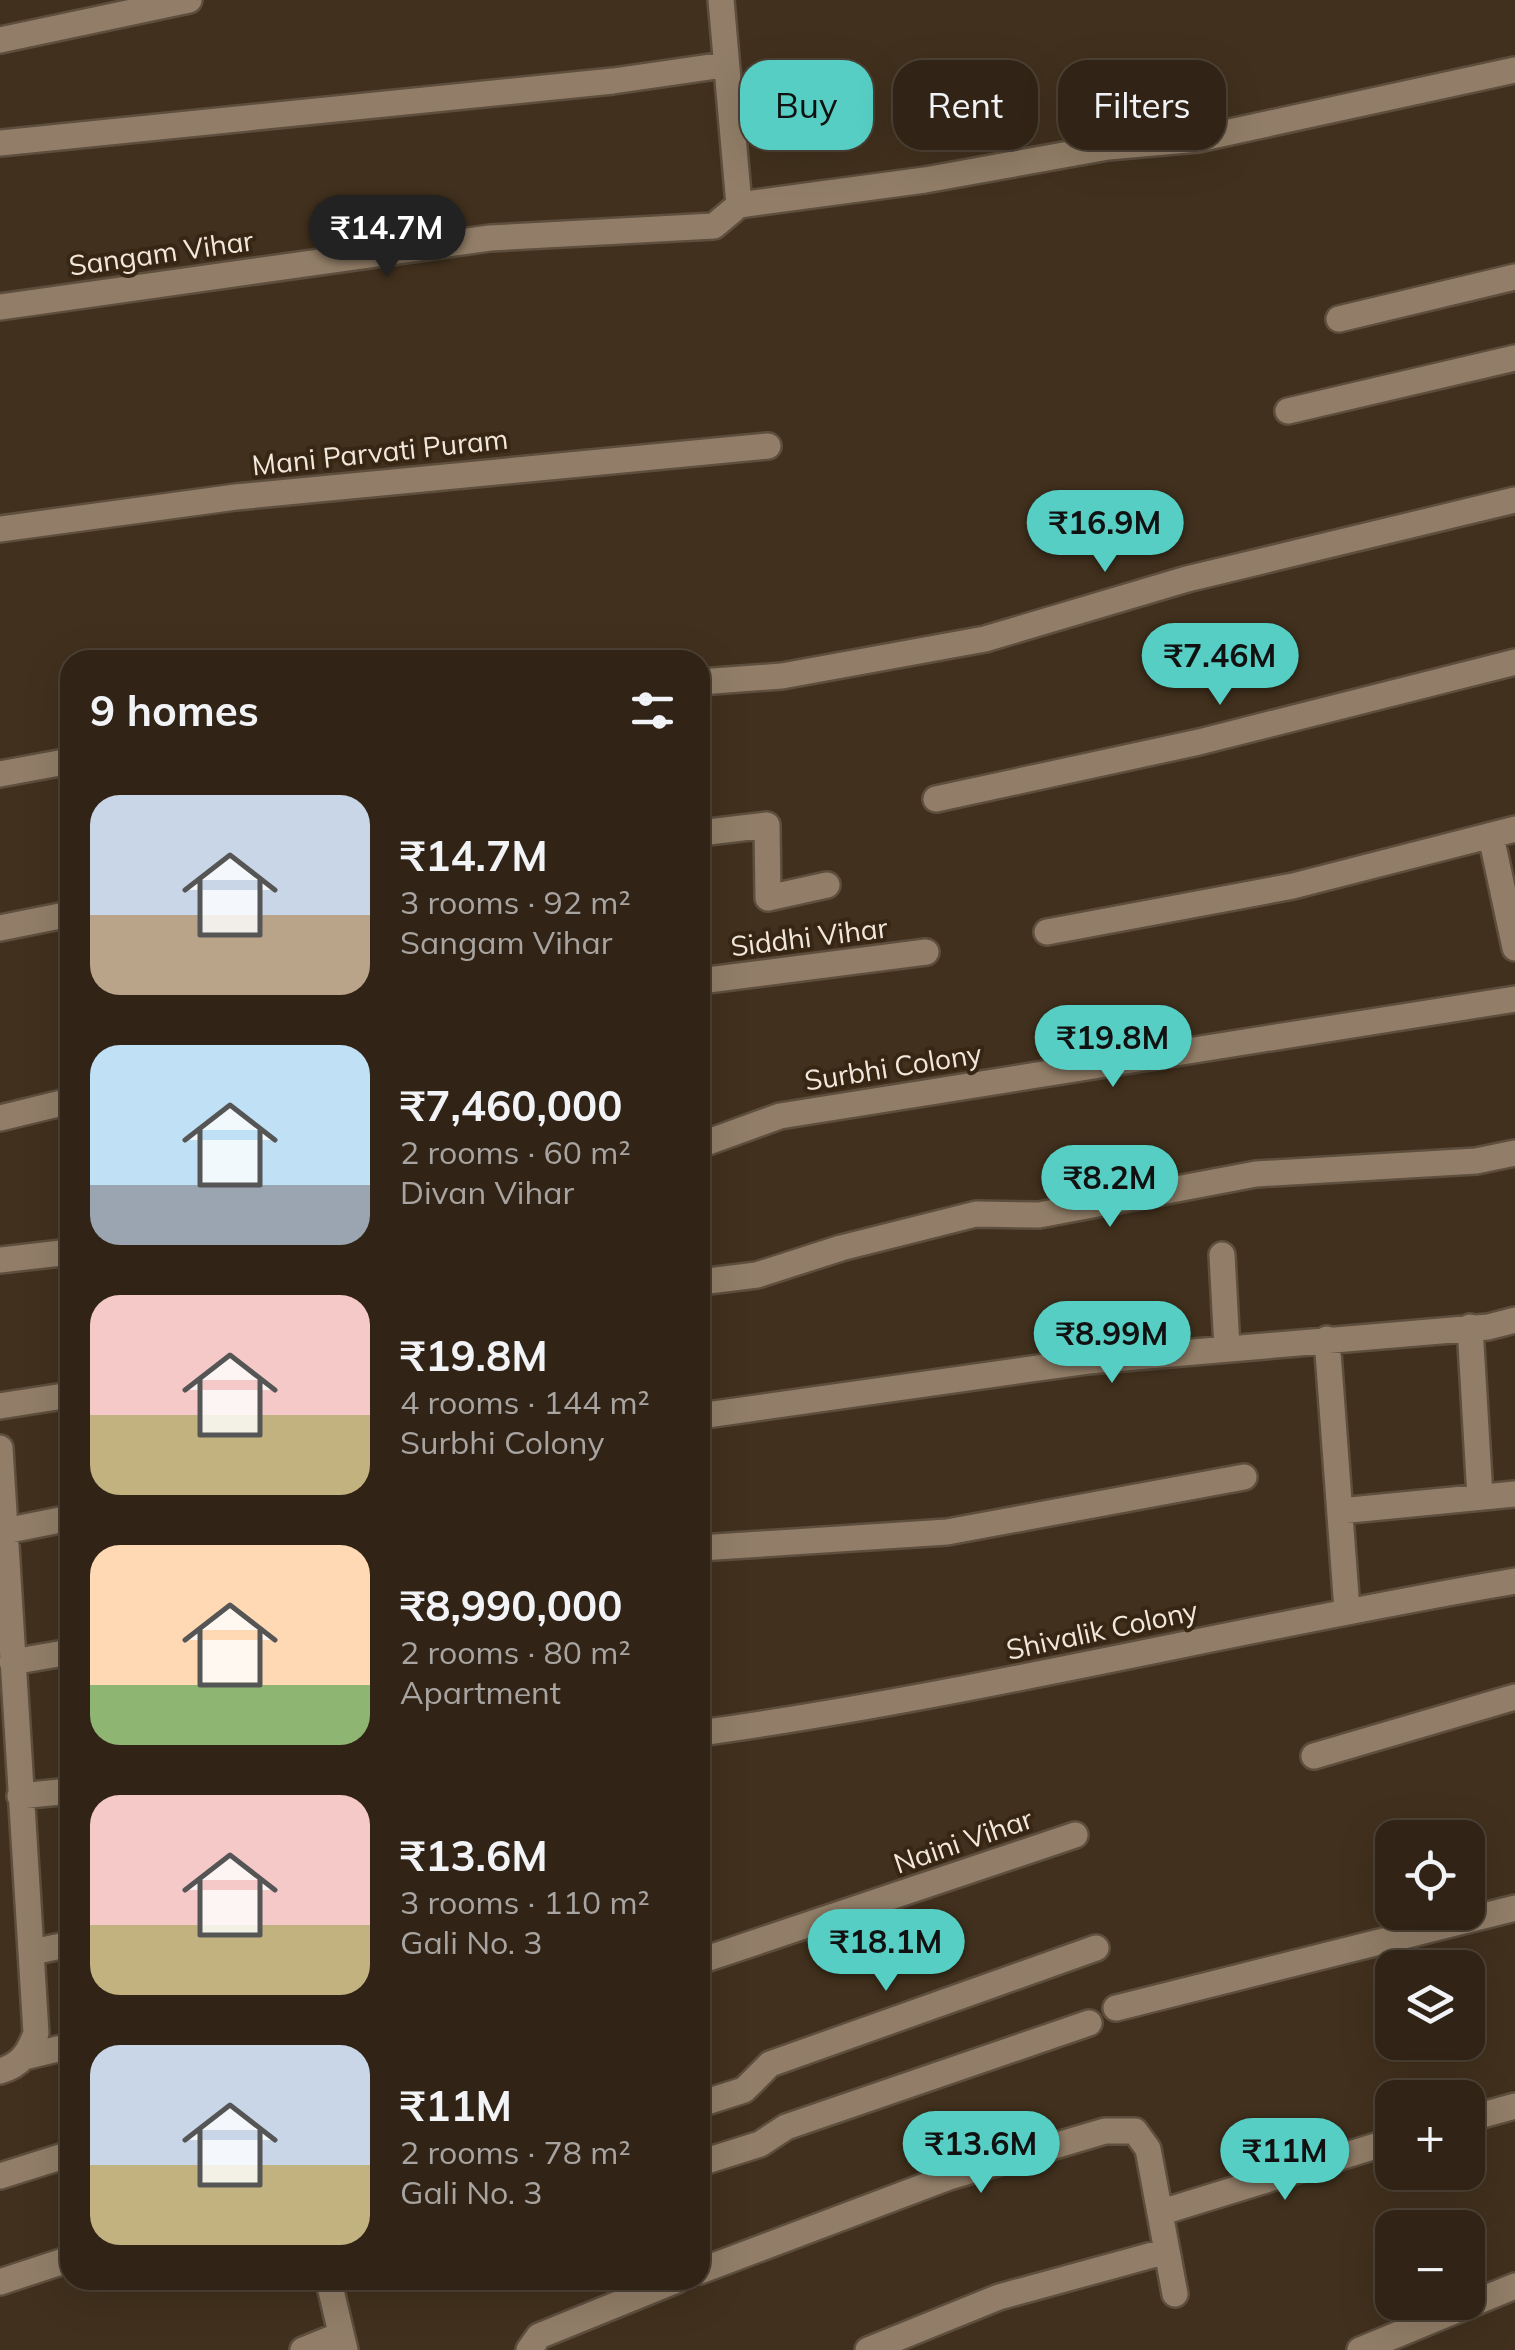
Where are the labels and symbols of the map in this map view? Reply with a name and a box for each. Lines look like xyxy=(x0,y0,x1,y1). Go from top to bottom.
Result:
pin: ₹14.7M xyxy=(306,195,468,280)
street label: Sangam Vihar xyxy=(66,222,256,283)
street label: Mani Parvati Puram xyxy=(250,421,510,482)
pin: ₹16.9M xyxy=(1024,490,1186,575)
pin: ₹7.46M xyxy=(1139,623,1301,708)
street label: Siddhi Vihar xyxy=(729,909,890,963)
pin: ₹19.8M xyxy=(1032,1005,1194,1090)
street label: Surbhi Colony xyxy=(802,1035,984,1098)
pin: ₹8.2M xyxy=(1040,1145,1180,1230)
pin: ₹8.99M xyxy=(1031,1301,1193,1386)
street label: Shivalik Colony xyxy=(1003,1592,1201,1667)
street label: Naini Vihar xyxy=(889,1800,1038,1881)
pin: ₹18.1M xyxy=(805,1909,967,1994)
pin: ₹13.6M xyxy=(900,2111,1062,2196)
pin: ₹11M xyxy=(1226,2118,1344,2203)

